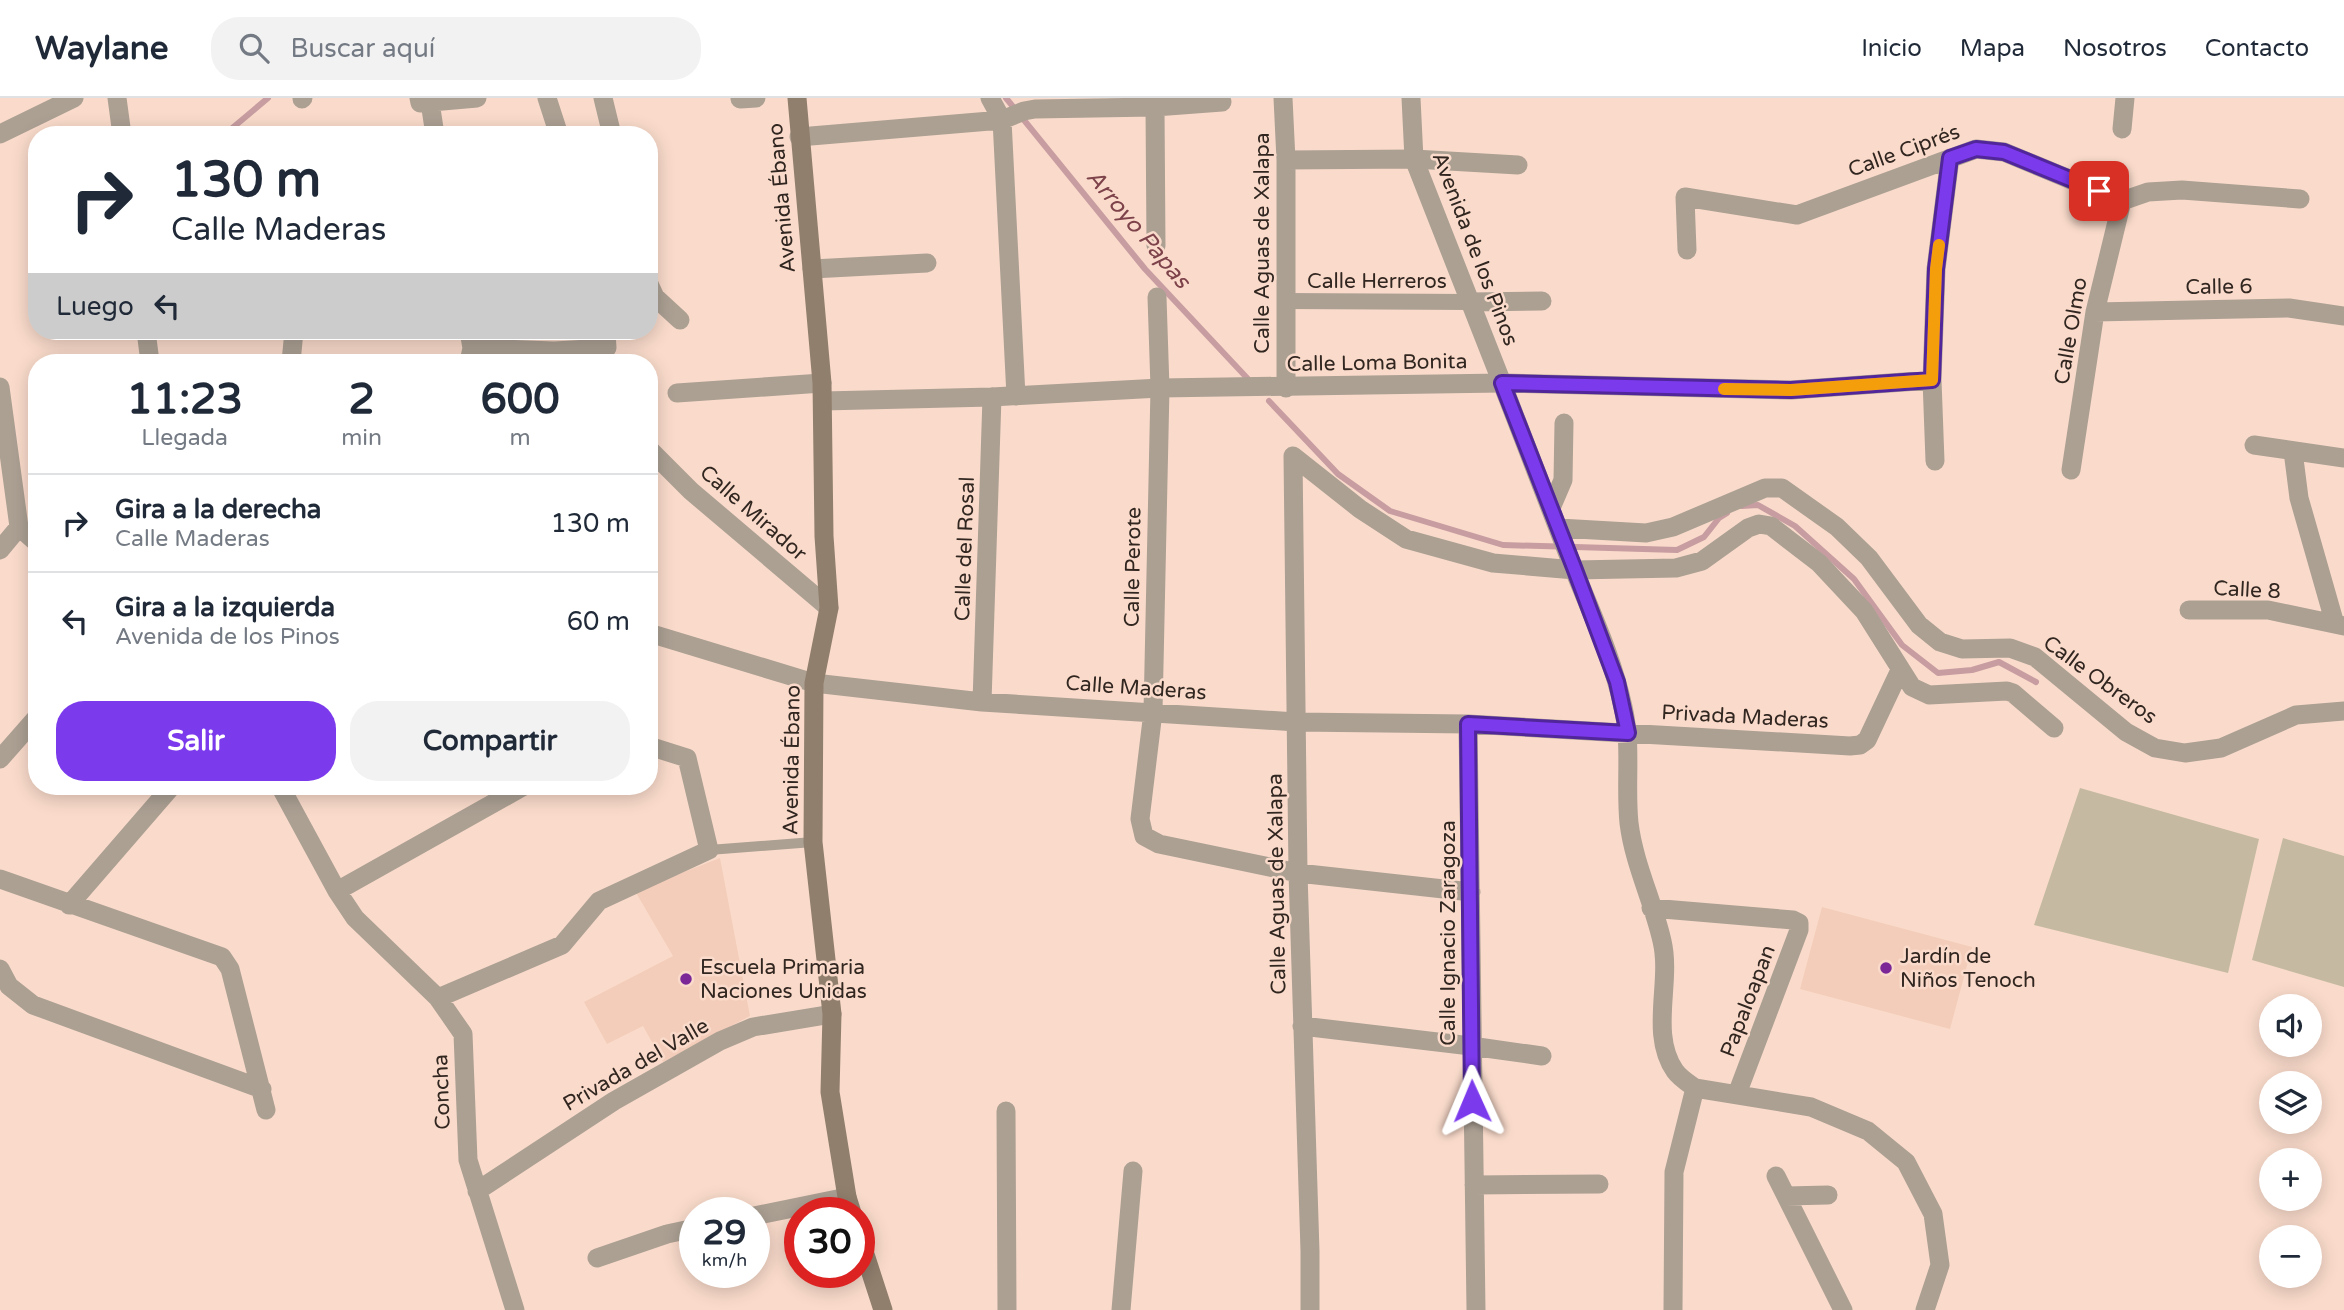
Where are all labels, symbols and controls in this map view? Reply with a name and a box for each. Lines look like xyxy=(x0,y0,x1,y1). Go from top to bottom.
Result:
search box xyxy=(211,17,701,80)
text: Waylane xyxy=(35,29,169,68)
icon: search xyxy=(235,29,273,67)
text: Buscar aquí xyxy=(291,33,435,64)
text: Inicio xyxy=(1861,34,1922,63)
text: Mapa xyxy=(1960,34,2025,63)
text: Nosotros xyxy=(2063,34,2167,63)
text: Contacto xyxy=(2205,34,2309,63)
street label: Calle Ciprés xyxy=(1845,119,1963,183)
street label: Avenida Ébano xyxy=(763,122,801,274)
street label: Calle Aguas de Xalapa xyxy=(1250,132,1275,354)
street label: Avenida de los Pinos xyxy=(1427,149,1523,349)
text: 130 m xyxy=(171,151,321,210)
icon: right xyxy=(56,154,147,245)
pin xyxy=(2069,161,2129,221)
water label: Arroyo Papas xyxy=(1080,164,1197,296)
icon: arrive xyxy=(2080,172,2118,210)
text: Calle Maderas xyxy=(171,211,386,249)
street label: Calle Herreros xyxy=(1307,269,1447,294)
street label: Calle 6 xyxy=(2185,274,2253,300)
street label: Calle Olmo xyxy=(2049,275,2093,387)
icon: left xyxy=(148,287,186,325)
text: Luego xyxy=(56,291,134,322)
street label: Calle Loma Bonita xyxy=(1286,349,1468,377)
text: 11:23 xyxy=(126,374,243,425)
text: 2 xyxy=(348,374,375,425)
text: 600 xyxy=(480,374,560,425)
text: Llegada xyxy=(141,424,228,452)
text: min xyxy=(341,424,382,452)
text: m xyxy=(509,424,531,452)
street label: Calle Mirador xyxy=(694,460,812,566)
street label: Calle del Rosal xyxy=(950,476,980,622)
text: Gira a la derecha xyxy=(115,494,321,525)
icon: right xyxy=(56,504,94,542)
street label: Calle Perote xyxy=(1119,507,1147,627)
text: 130 m xyxy=(550,508,630,539)
text: Calle Maderas xyxy=(115,525,270,553)
street label: Calle 8 xyxy=(2213,576,2281,604)
text: Gira a la izquierda xyxy=(115,592,335,623)
icon: left xyxy=(56,602,94,640)
text: 60 m xyxy=(567,606,630,637)
text: Avenida de los Pinos xyxy=(115,623,340,651)
street label: Calle Obreros xyxy=(2038,630,2162,730)
street label: Calle Maderas xyxy=(1065,671,1207,705)
street label: Avenida Ébano xyxy=(778,685,806,835)
street label: Privada Maderas xyxy=(1661,700,1829,734)
button: Salir xyxy=(56,701,336,781)
button: Compartir xyxy=(350,701,630,781)
street label: Calle Aguas de Xalapa xyxy=(1263,773,1291,995)
street label: Calle Ignacio Zaragoza xyxy=(1436,820,1461,1046)
street label: Papaloapan xyxy=(1715,941,1781,1061)
place label: Jardín de Niños Tenoch xyxy=(1900,944,2036,993)
place label: Escuela Primaria Naciones Unidas xyxy=(700,955,867,1004)
marker: Jardín de Niños Tenoch xyxy=(1878,960,1894,976)
marker: Escuela Primaria Naciones Unidas xyxy=(678,971,694,987)
map controls xyxy=(2259,994,2322,1288)
button: sound xyxy=(2259,994,2322,1057)
street label: Privada del Valle xyxy=(559,1013,713,1117)
street label: Concha xyxy=(428,1054,456,1130)
position arrow xyxy=(1435,1064,1509,1138)
button: layers xyxy=(2259,1071,2322,1134)
button: + xyxy=(2259,1148,2322,1211)
speed limit sign: 30 xyxy=(784,1197,875,1288)
text: 29 xyxy=(703,1212,746,1254)
button: − xyxy=(2259,1225,2322,1288)
text: km/h xyxy=(702,1249,747,1271)

